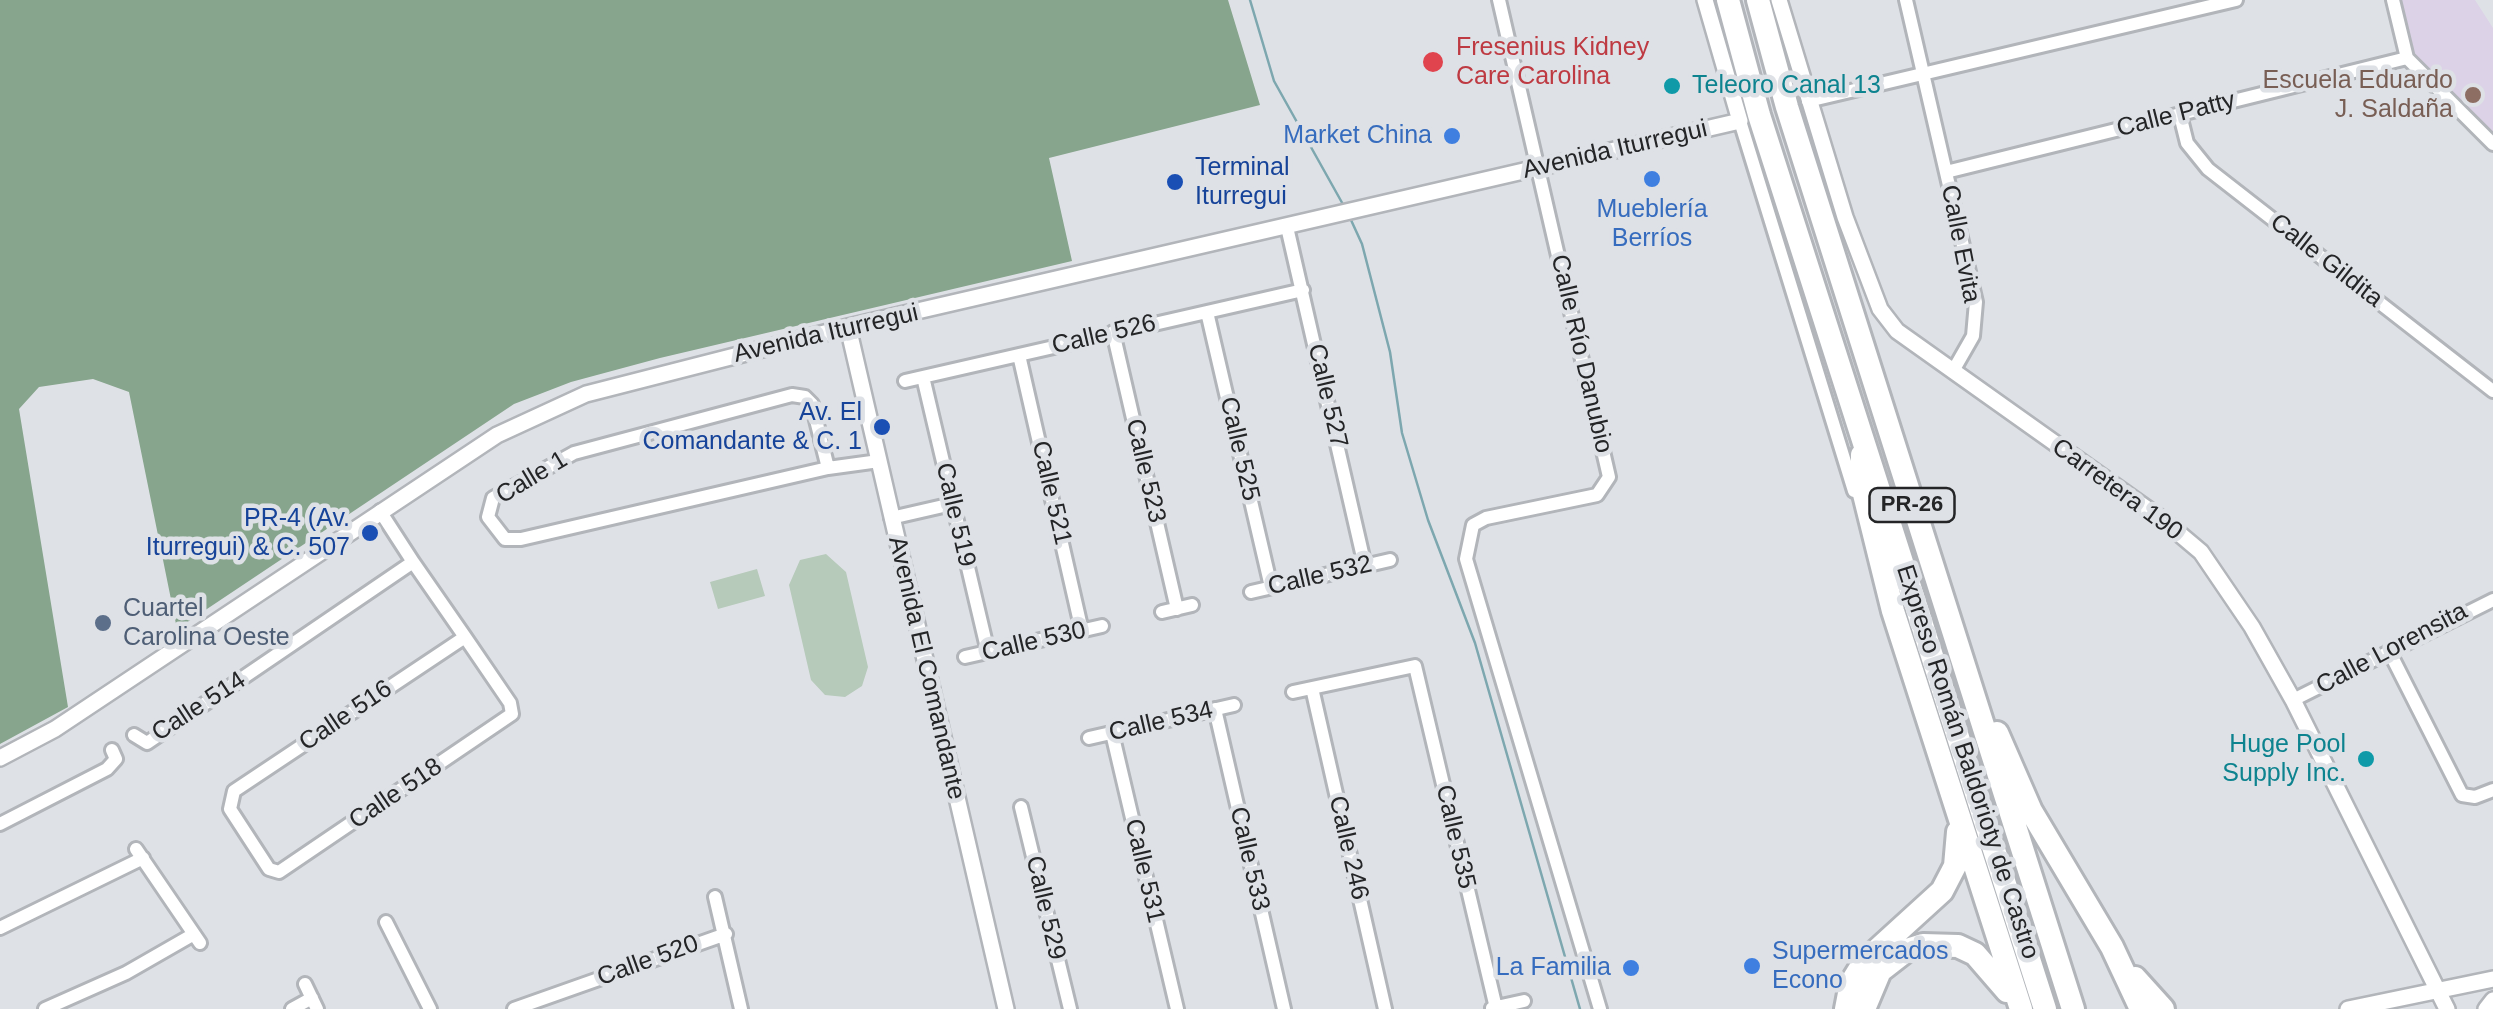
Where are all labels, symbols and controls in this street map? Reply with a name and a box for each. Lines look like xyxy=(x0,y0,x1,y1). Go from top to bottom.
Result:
place label: Fresenius Kidney Care Carolina xyxy=(1456,33,1649,92)
marker: Fresenius Kidney Care Carolina xyxy=(1420,49,1446,75)
place label: Escuela Eduardo J. Saldaña xyxy=(2263,66,2453,125)
place label: Teleoro Canal 13 xyxy=(1692,71,1881,101)
marker: Teleoro Canal 13 xyxy=(1661,75,1683,97)
marker: Escuela Eduardo J. Saldaña xyxy=(2462,84,2484,106)
street label: Calle Patty xyxy=(2114,86,2238,144)
street label: Avenida Iturregui xyxy=(1520,114,1710,186)
place label: Market China xyxy=(1283,121,1432,151)
marker: Market China xyxy=(1441,125,1463,147)
place label: Terminal Iturregui xyxy=(1195,153,1289,212)
marker: Mueblería Berríos xyxy=(1641,168,1663,190)
marker: Terminal Iturregui xyxy=(1164,171,1186,193)
street label: Calle Evita xyxy=(1934,182,1986,306)
place label: Mueblería Berríos xyxy=(1596,195,1708,254)
street label: Calle Gildita xyxy=(2264,208,2388,314)
street label: Calle Río Danubio xyxy=(1544,252,1618,456)
street label: Avenida Iturregui xyxy=(731,298,921,370)
street label: Calle 526 xyxy=(1049,309,1159,361)
street label: Calle 527 xyxy=(1301,341,1353,451)
street label: Calle 525 xyxy=(1213,394,1265,504)
place label: Av. El Comandante & C. 1 xyxy=(642,398,862,457)
marker: Av. El Comandante & C. 1 xyxy=(871,416,893,438)
street label: Calle 523 xyxy=(1119,416,1171,526)
street label: Carretera 190 xyxy=(2046,433,2188,547)
street label: Calle 521 xyxy=(1025,438,1077,548)
street label: Calle 1 xyxy=(491,445,573,511)
street label: Calle 519 xyxy=(929,460,981,570)
road number: PR-26 xyxy=(1870,488,1954,522)
place label: PR-4 (Av. Iturregui) & C. 507 xyxy=(146,504,350,563)
marker: PR-4 (Av. Iturregui) & C. 507 xyxy=(359,522,381,544)
street label: Avenida El Comandante xyxy=(881,533,971,803)
street label: Calle 532 xyxy=(1265,550,1375,602)
street label: Expreso Román Baldorioty de Castro xyxy=(1889,561,2045,963)
place label: Cuartel Carolina Oeste xyxy=(123,594,290,653)
street label: Calle Lorensita xyxy=(2311,597,2473,701)
marker: Cuartel Carolina Oeste xyxy=(92,612,114,634)
street label: Calle 530 xyxy=(979,616,1089,668)
street label: Calle 514 xyxy=(147,666,251,748)
street label: Calle 516 xyxy=(294,674,398,758)
street label: Calle 534 xyxy=(1106,696,1216,748)
place label: Huge Pool Supply Inc. xyxy=(2222,730,2346,789)
marker: Huge Pool Supply Inc. xyxy=(2355,748,2377,770)
street label: Calle 518 xyxy=(344,752,448,836)
street label: Calle 535 xyxy=(1429,782,1481,892)
street label: Calle 246 xyxy=(1322,793,1374,903)
street label: Calle 533 xyxy=(1223,804,1275,914)
street label: Calle 531 xyxy=(1118,816,1170,926)
street label: Calle 529 xyxy=(1019,853,1071,963)
street label: Calle 520 xyxy=(593,929,703,993)
place label: Supermercados Econo xyxy=(1772,937,1948,996)
place label: La Familia xyxy=(1496,953,1611,983)
marker: Supermercados Econo xyxy=(1741,955,1763,977)
marker: La Familia xyxy=(1620,957,1642,979)

